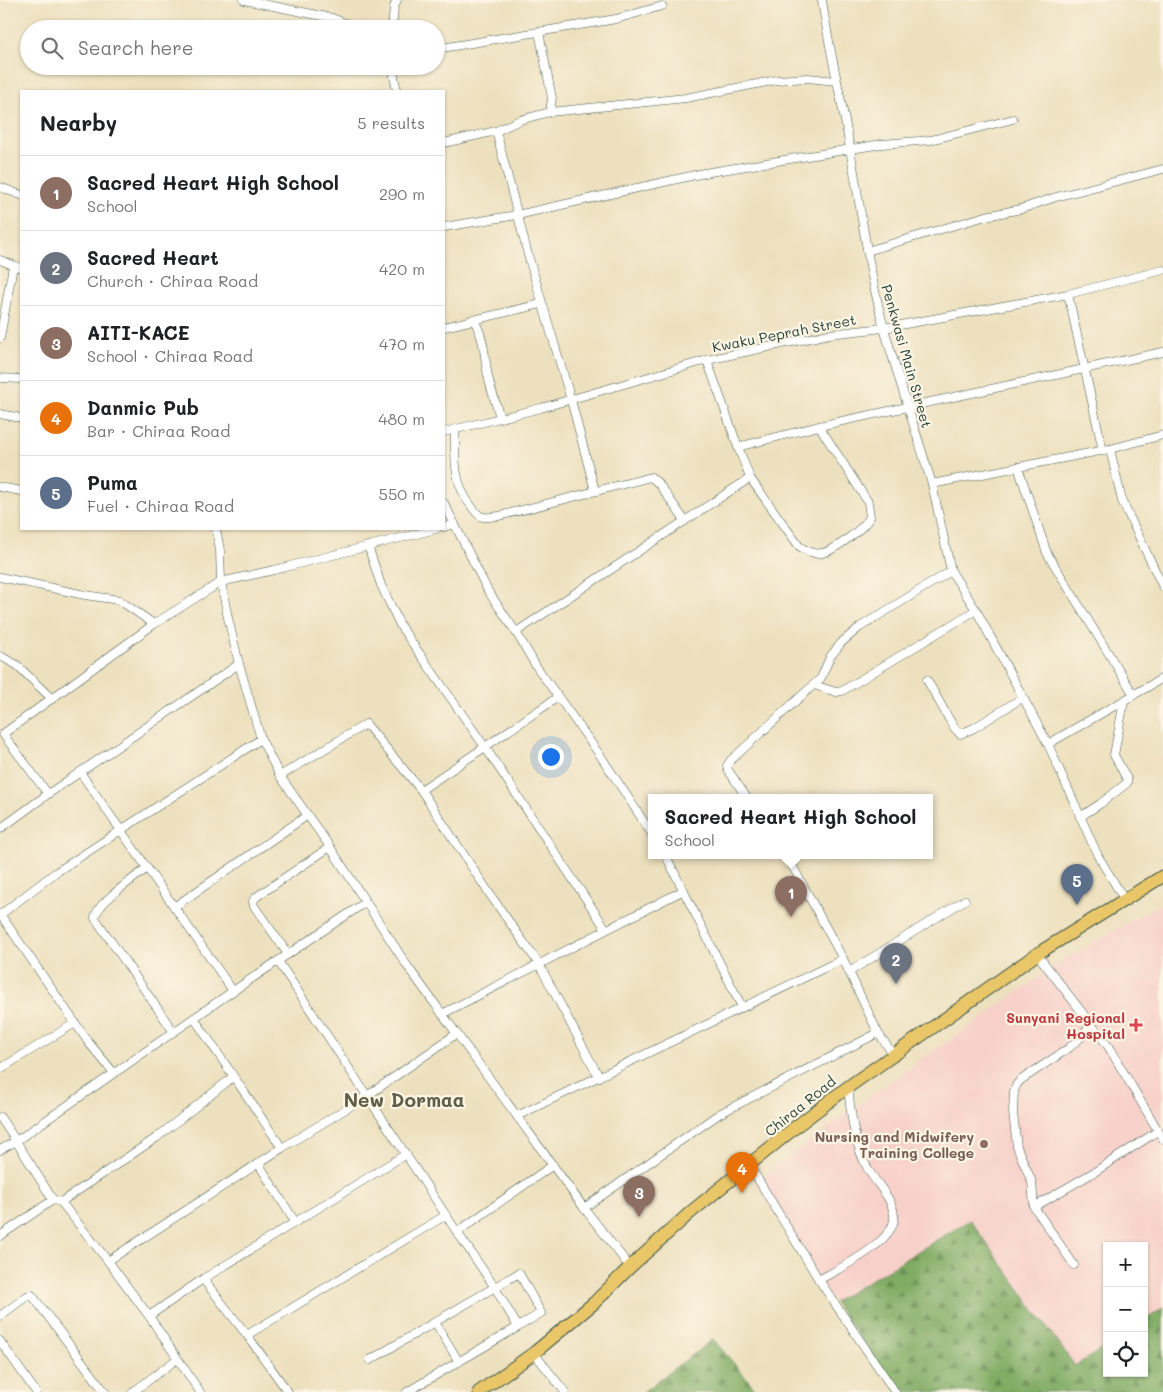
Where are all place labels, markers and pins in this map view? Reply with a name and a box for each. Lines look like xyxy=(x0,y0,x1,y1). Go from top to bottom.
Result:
pin: 5 xyxy=(1061,864,1093,905)
pin: 1 xyxy=(775,876,807,917)
pin: 2 xyxy=(880,943,912,984)
place label: Sunyani Regional Hospital xyxy=(1006,1008,1125,1043)
marker: Sunyani Regional Hospital xyxy=(1129,1018,1143,1032)
place label: Nursing and Midwifery Training College xyxy=(815,1127,974,1162)
marker: Nursing and Midwifery Training College xyxy=(978,1138,990,1150)
pin: 4 xyxy=(726,1152,758,1193)
pin: 3 xyxy=(623,1176,655,1217)

